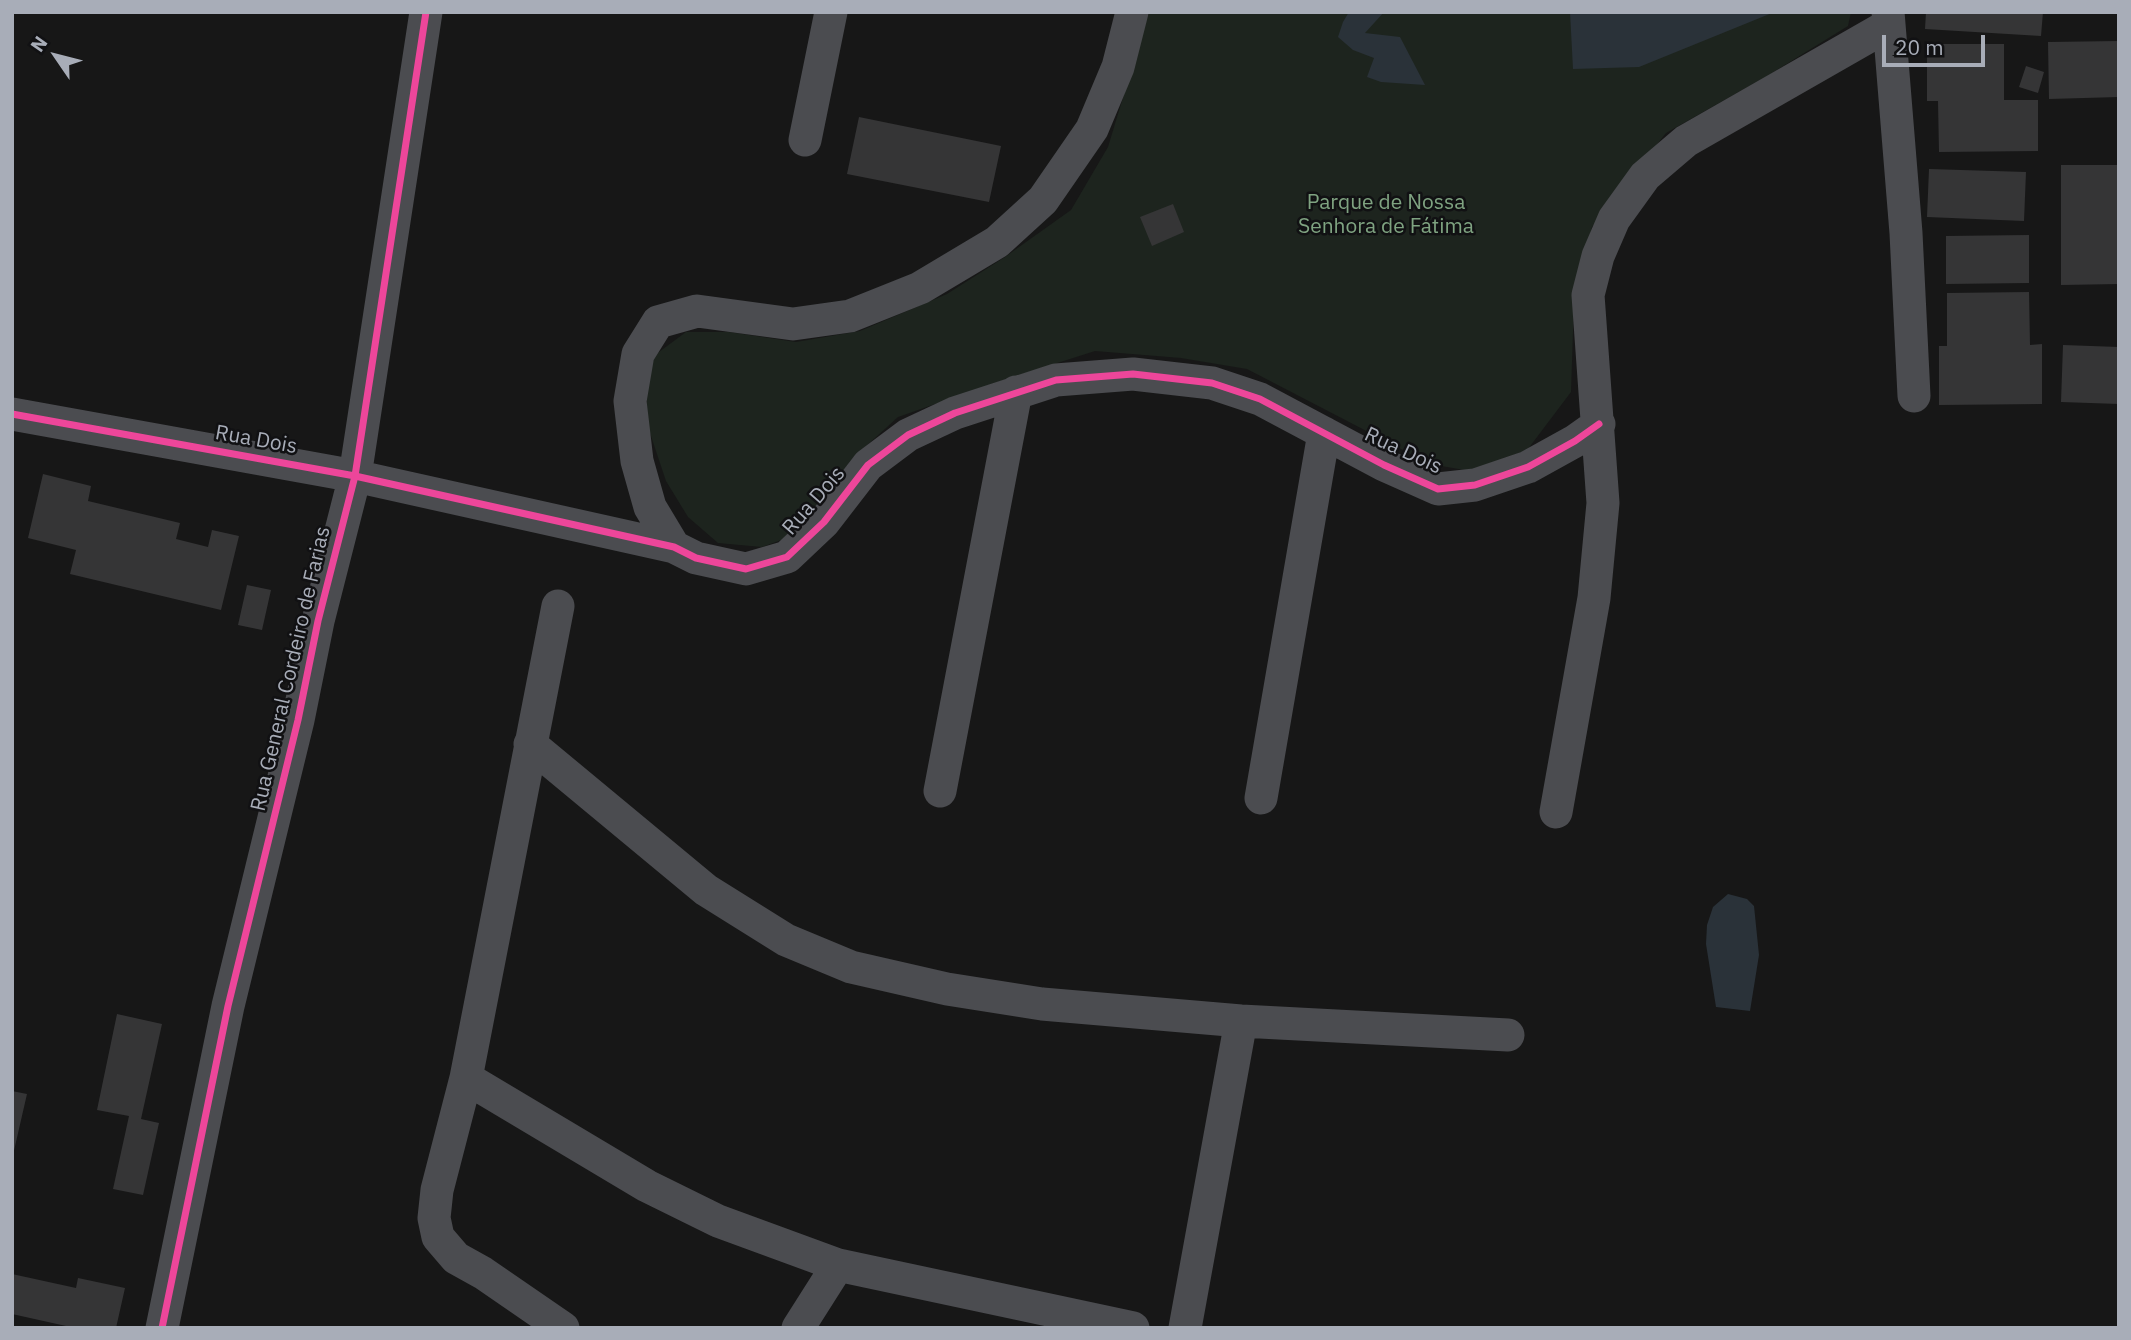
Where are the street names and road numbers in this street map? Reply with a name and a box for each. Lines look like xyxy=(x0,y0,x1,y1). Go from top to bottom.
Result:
street label: Rua Dois xyxy=(213,420,299,460)
street label: Rua Dois xyxy=(1360,422,1446,480)
street label: Rua Dois xyxy=(777,461,851,541)
street label: Rua General Cordeiro de Farias xyxy=(246,524,336,814)

